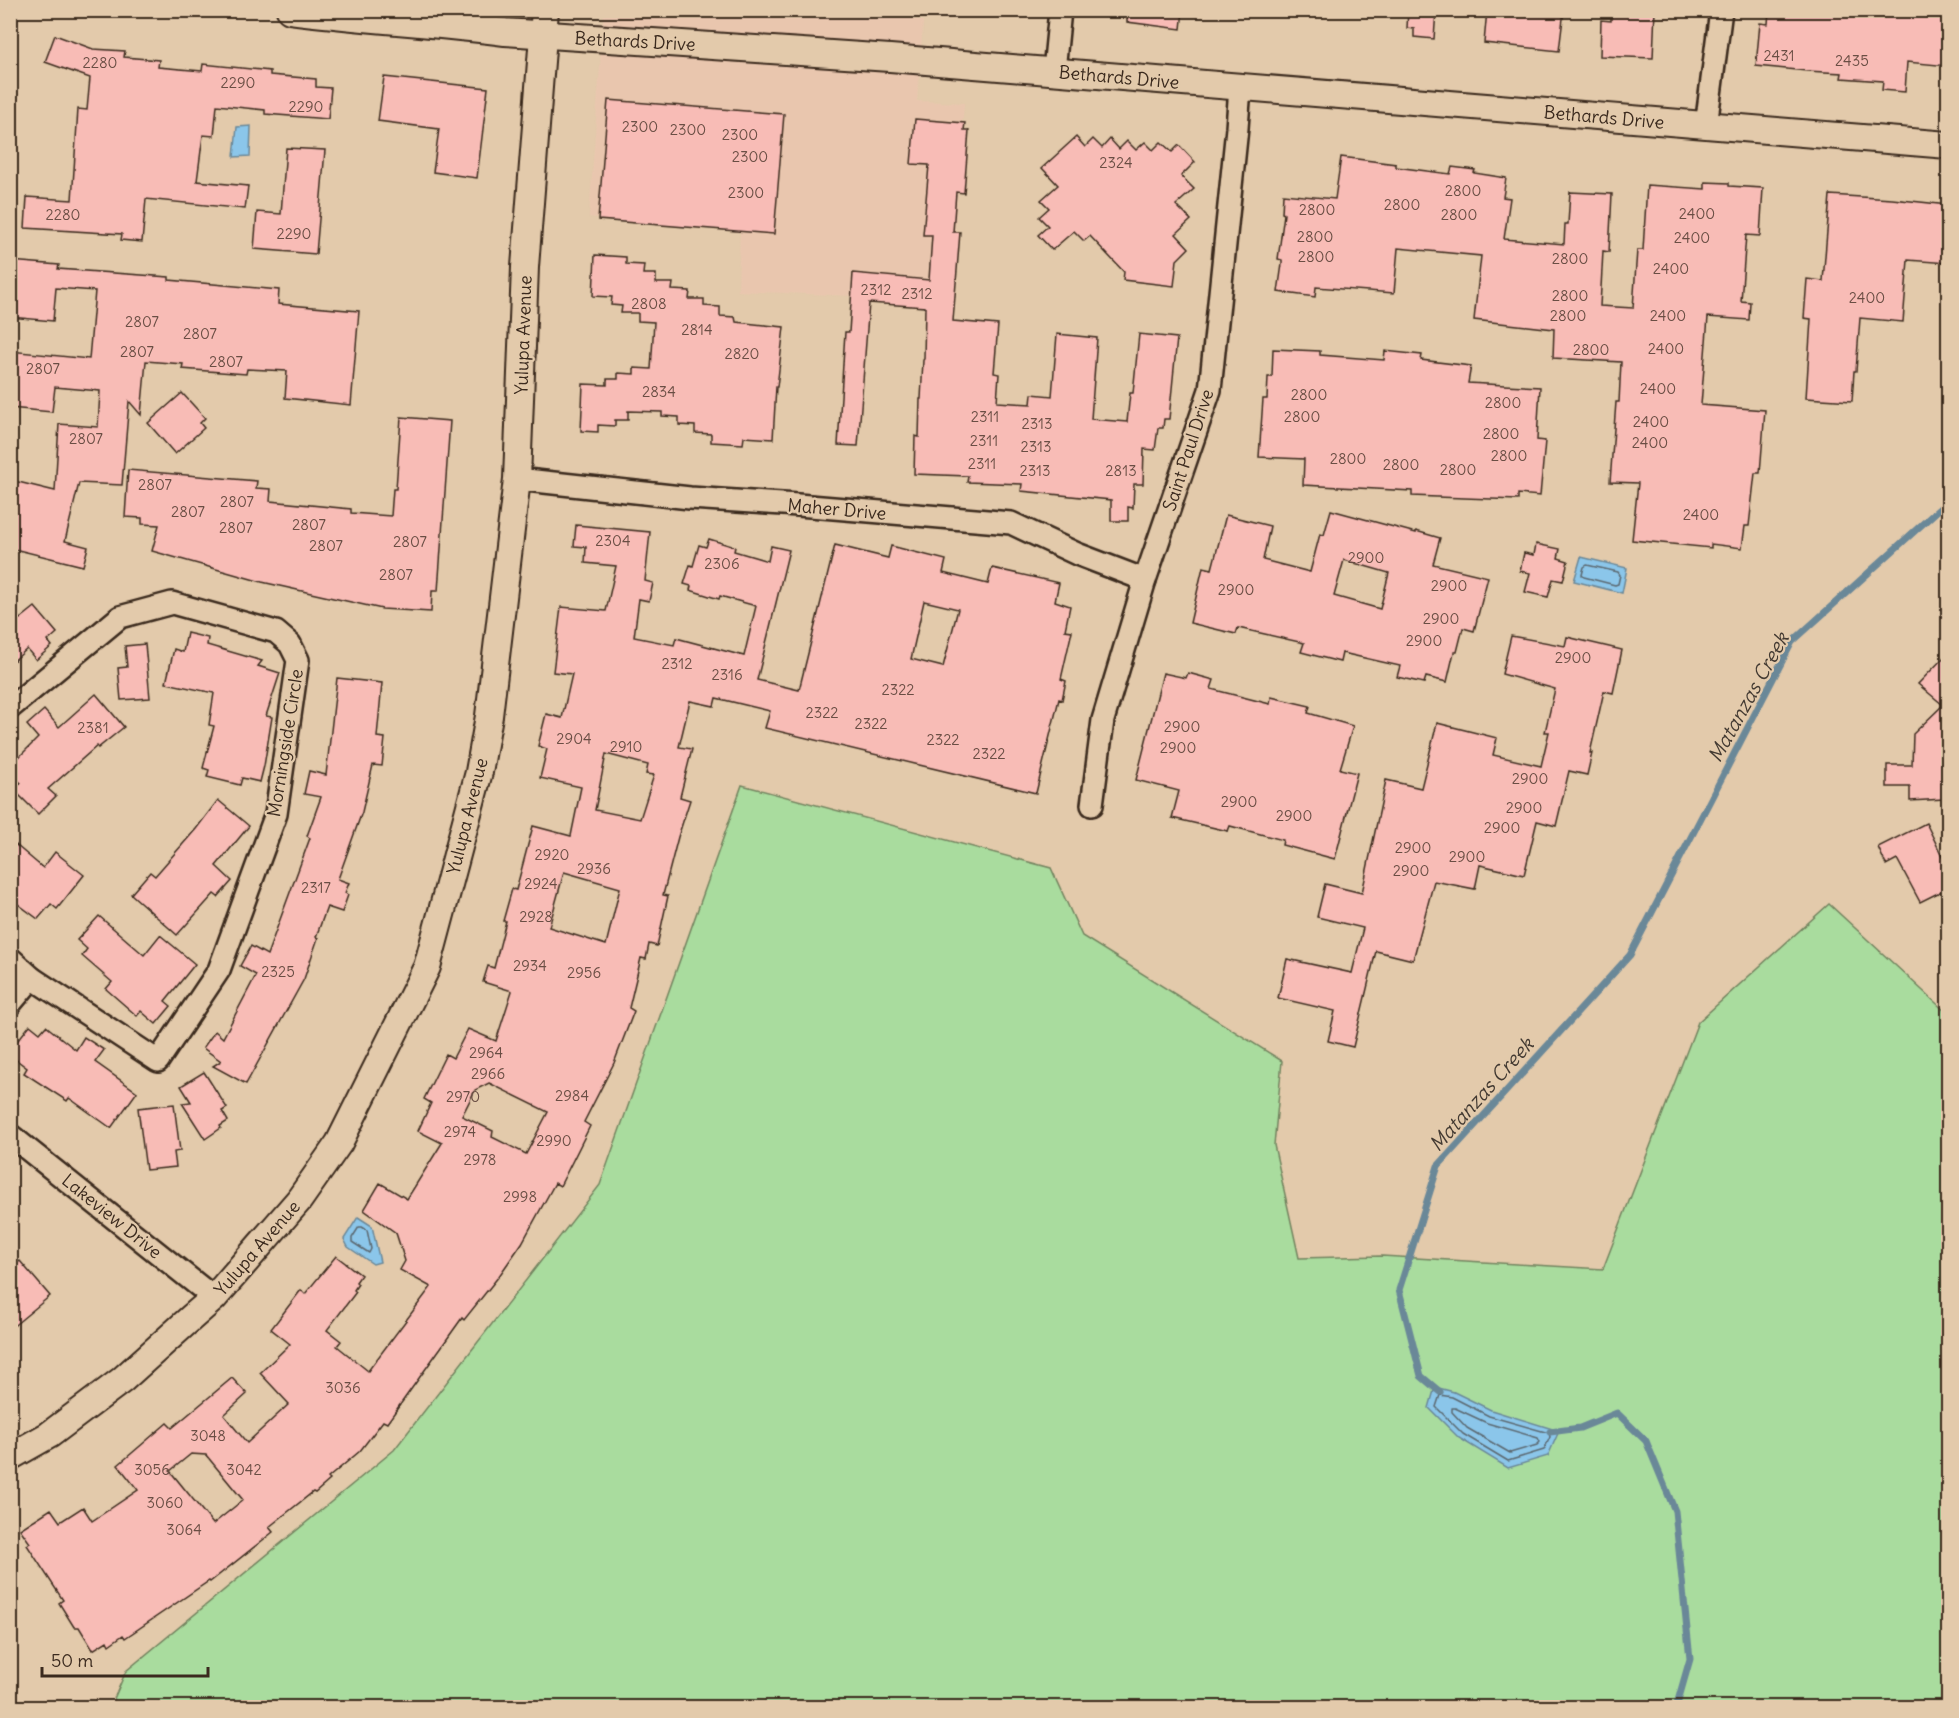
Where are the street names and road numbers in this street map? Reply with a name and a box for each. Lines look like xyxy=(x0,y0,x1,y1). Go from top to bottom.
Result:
street label: Bethards Drive xyxy=(574,26,696,56)
street label: Bethards Drive xyxy=(1058,60,1180,94)
street label: Bethards Drive xyxy=(1543,100,1665,134)
street label: Yulupa Avenue xyxy=(509,275,537,395)
street label: Saint Paul Drive xyxy=(1157,386,1219,514)
street label: Maher Drive xyxy=(787,493,887,525)
street label: Morningside Circle xyxy=(262,667,308,819)
street label: Yulupa Avenue xyxy=(441,755,493,877)
street label: Lakeview Drive xyxy=(57,1169,167,1263)
street label: Yulupa Avenue xyxy=(209,1195,305,1301)

